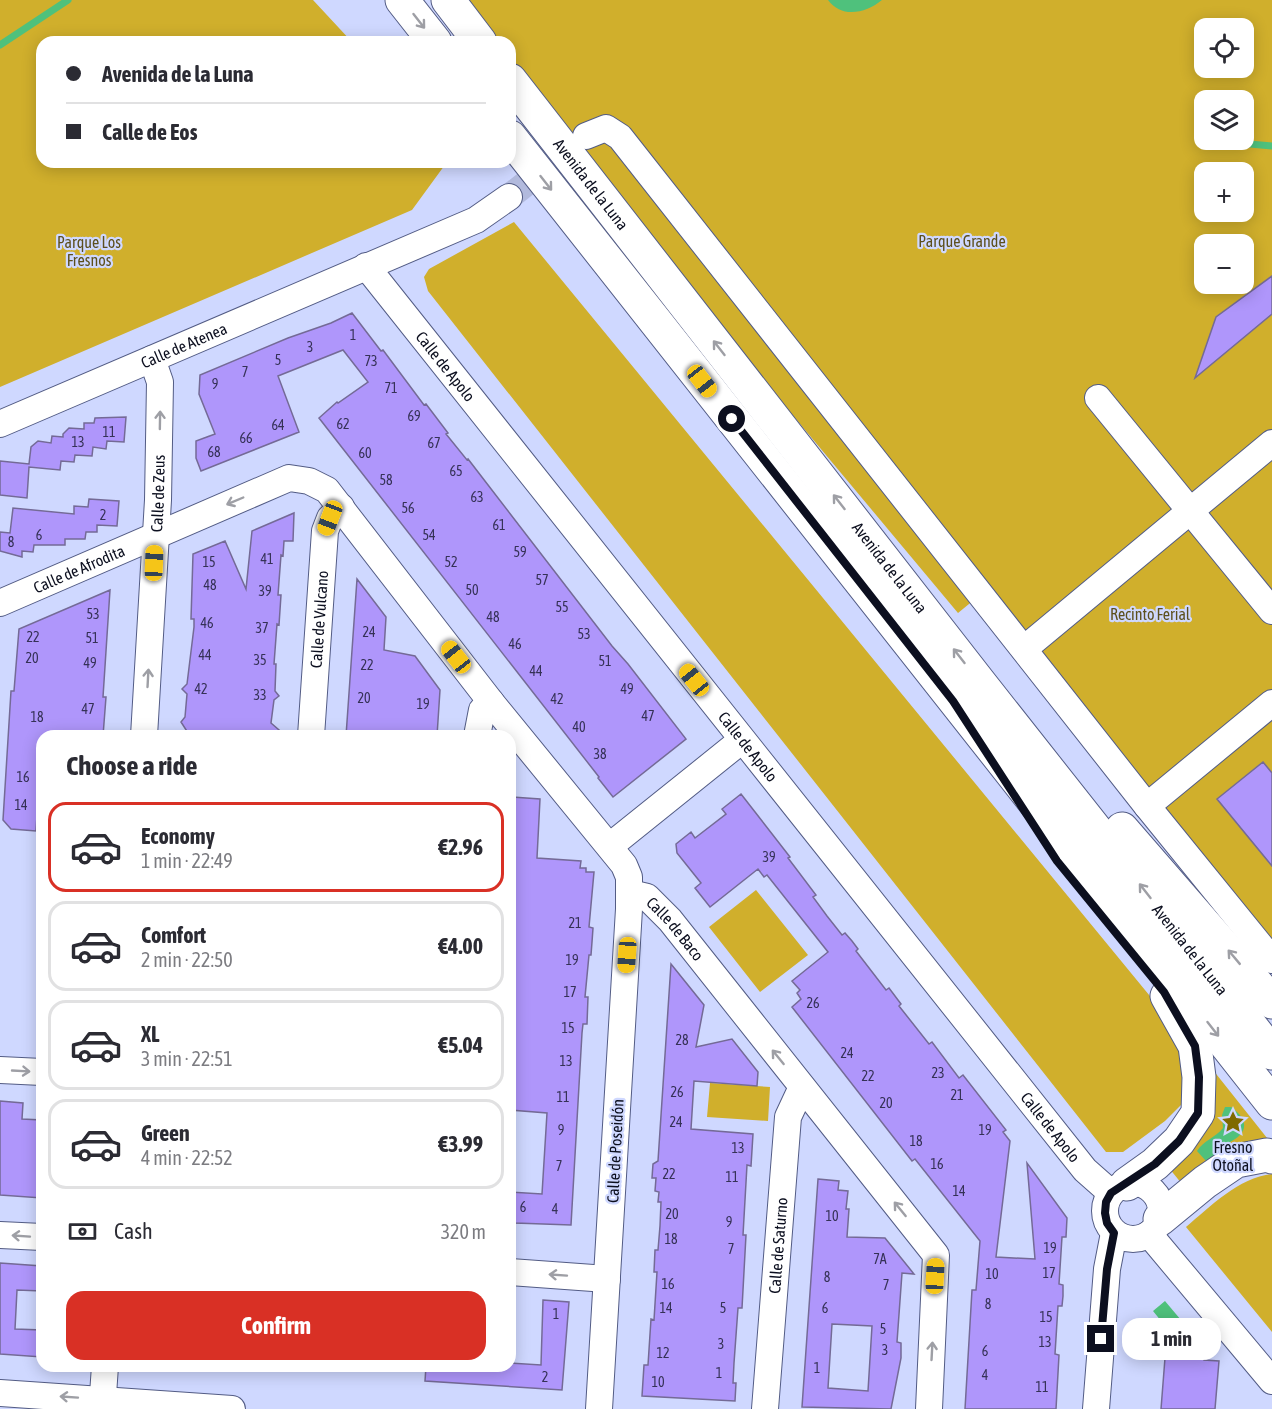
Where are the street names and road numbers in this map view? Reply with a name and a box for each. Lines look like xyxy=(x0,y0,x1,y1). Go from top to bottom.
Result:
street label: Avenida de la Luna xyxy=(550,135,632,233)
street label: Calle de Atenea xyxy=(138,319,229,372)
street label: Calle de Apolo xyxy=(412,328,479,405)
street label: Calle de Zeus xyxy=(147,454,168,533)
street label: Avenida de la Luna xyxy=(849,518,931,617)
street label: Calle de Afrodita xyxy=(31,541,127,596)
street label: Calle de Vulcano xyxy=(307,570,331,669)
street label: Calle de Apolo xyxy=(715,708,781,785)
street label: Calle de Baco xyxy=(643,893,708,964)
street label: Avenida de la Luna xyxy=(1149,901,1232,998)
street label: Calle de Apolo xyxy=(1017,1088,1084,1165)
street label: Calle de Poseidón xyxy=(603,1099,627,1203)
street label: Calle de Saturno xyxy=(765,1197,791,1294)

